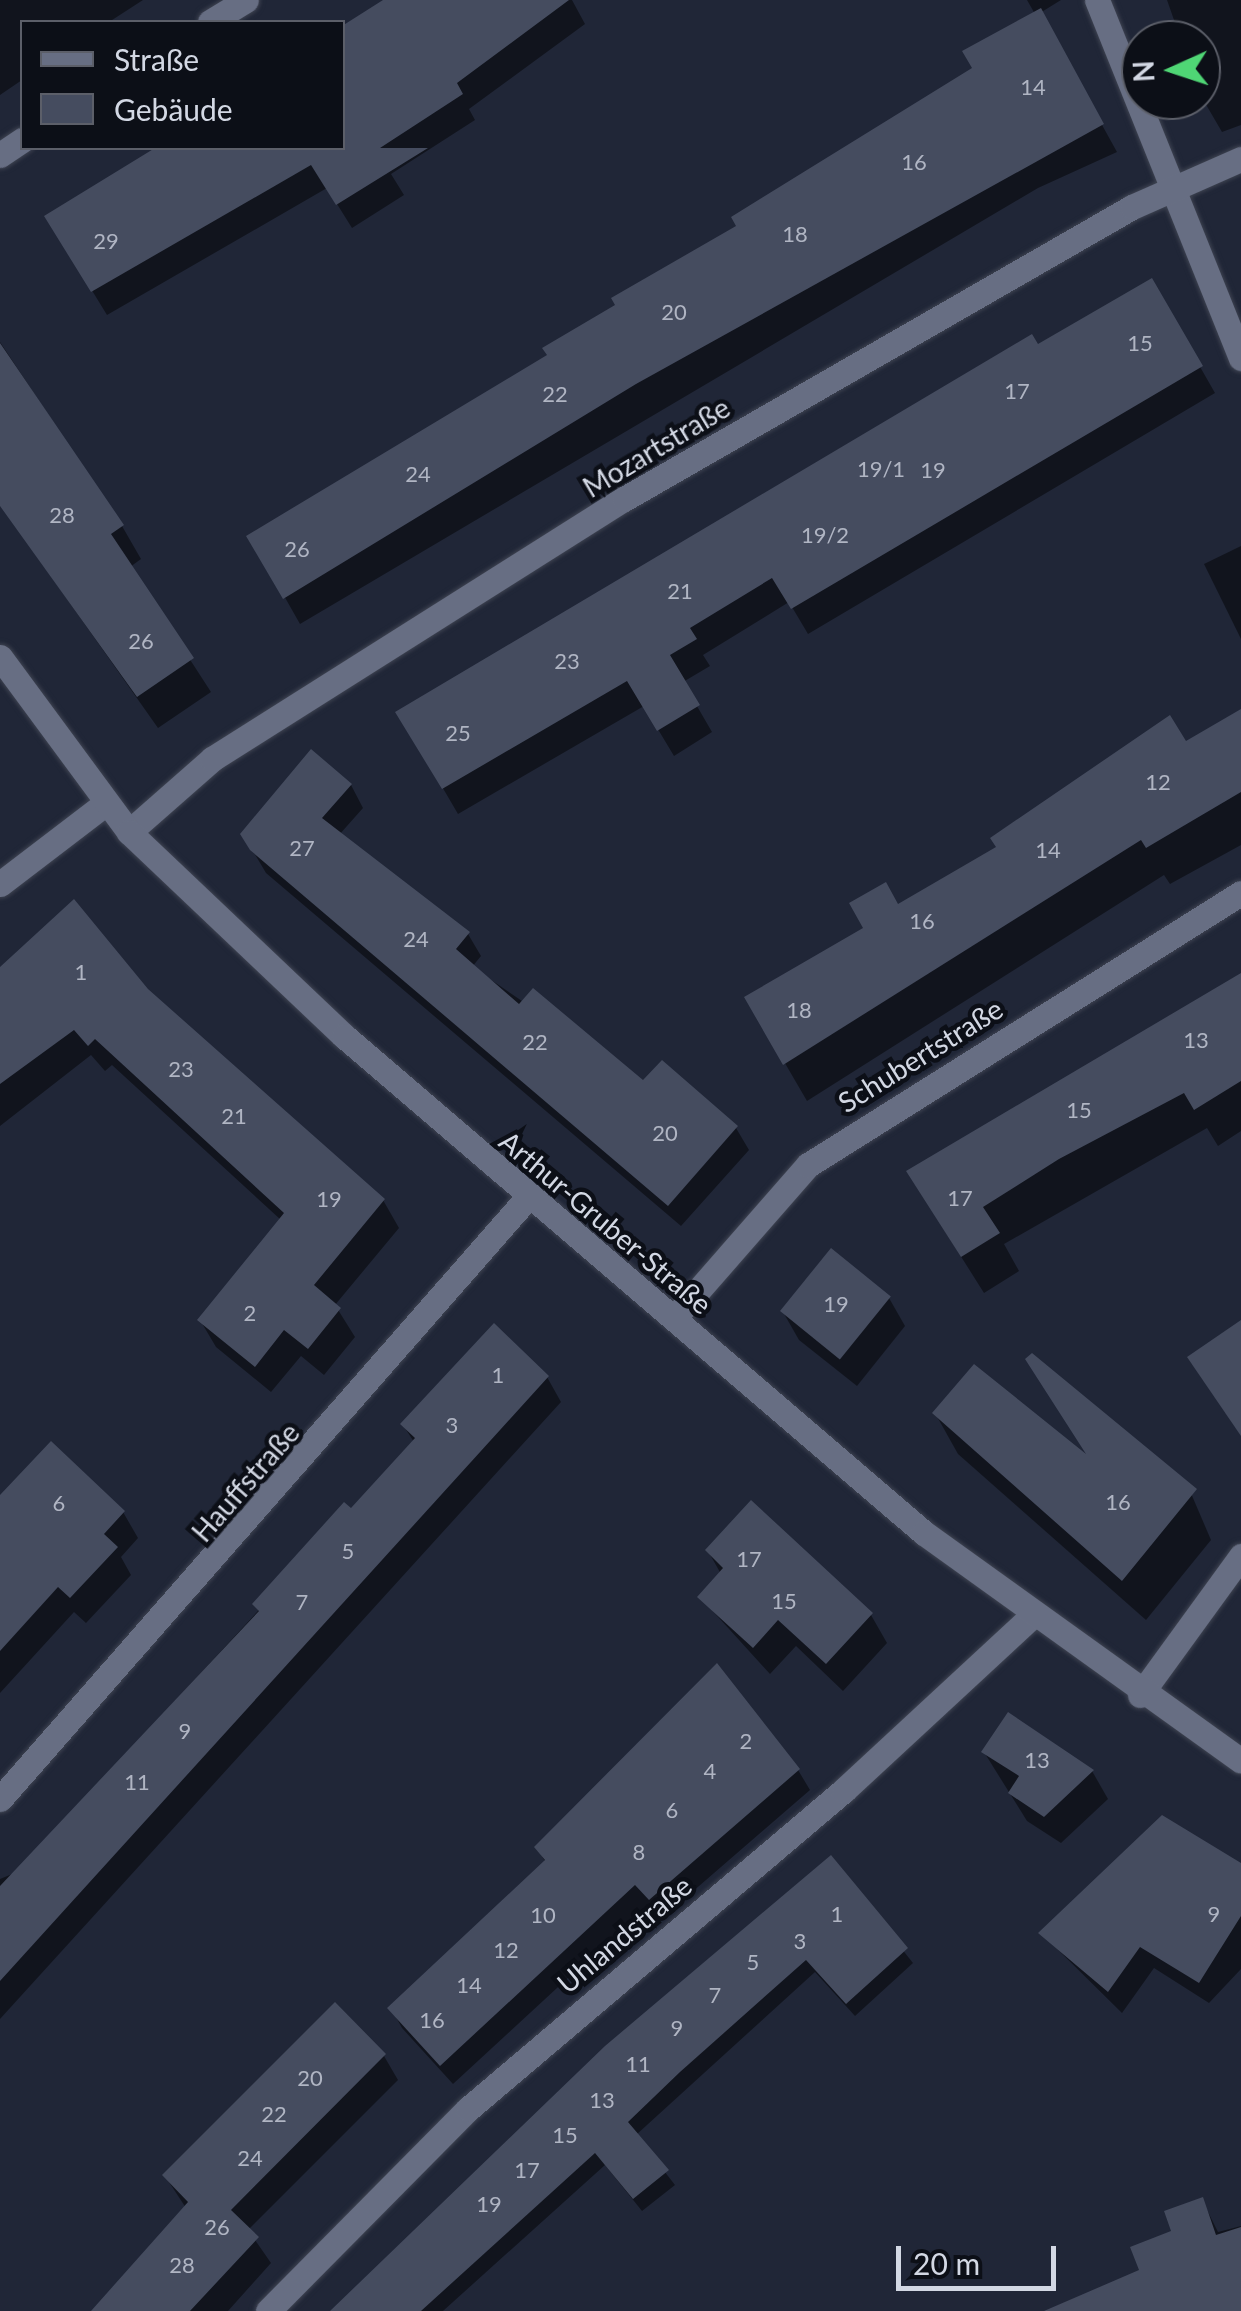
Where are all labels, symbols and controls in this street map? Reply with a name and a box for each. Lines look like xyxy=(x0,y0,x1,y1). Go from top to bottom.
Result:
legend xyxy=(20,20,345,150)
north arrow xyxy=(1121,20,1221,120)
text: Straße xyxy=(114,41,199,77)
text: N xyxy=(1125,60,1161,83)
house number: 14 xyxy=(1020,74,1046,100)
text: Gebäude xyxy=(114,91,233,127)
house number: 16 xyxy=(901,149,927,175)
house number: 18 xyxy=(782,221,808,247)
house number: 29 xyxy=(93,228,119,254)
house number: 20 xyxy=(661,299,687,325)
house number: 15 xyxy=(1127,330,1153,356)
house number: 17 xyxy=(1004,378,1030,404)
house number: 22 xyxy=(542,381,568,407)
street label: Mozartstraße xyxy=(577,390,735,504)
house number: 19/1 xyxy=(857,456,905,482)
house number: 19 xyxy=(920,457,946,483)
house number: 24 xyxy=(405,461,431,487)
house number: 28 xyxy=(49,502,75,528)
house number: 19/2 xyxy=(801,522,849,548)
house number: 26 xyxy=(284,536,310,562)
house number: 21 xyxy=(667,578,693,604)
house number: 26 xyxy=(128,628,154,654)
house number: 23 xyxy=(554,648,580,674)
house number: 25 xyxy=(445,720,471,746)
house number: 12 xyxy=(1145,769,1171,795)
house number: 27 xyxy=(289,835,315,861)
house number: 14 xyxy=(1035,837,1061,863)
house number: 16 xyxy=(909,908,935,934)
house number: 24 xyxy=(403,926,429,952)
house number: 1 xyxy=(75,959,87,985)
street label: Schubertstraße xyxy=(832,991,1008,1119)
house number: 18 xyxy=(786,997,812,1023)
house number: 13 xyxy=(1183,1027,1209,1053)
house number: 22 xyxy=(522,1029,548,1055)
house number: 23 xyxy=(168,1056,194,1082)
house number: 15 xyxy=(1066,1097,1092,1123)
house number: 21 xyxy=(221,1103,247,1129)
house number: 20 xyxy=(652,1120,678,1146)
street label: Arthur-Gruber-Straße xyxy=(493,1124,719,1320)
house number: 17 xyxy=(947,1185,973,1211)
house number: 19 xyxy=(316,1186,342,1212)
house number: 19 xyxy=(823,1291,849,1317)
house number: 2 xyxy=(244,1300,256,1326)
house number: 1 xyxy=(492,1362,504,1388)
house number: 3 xyxy=(446,1412,458,1438)
street label: Hauffstraße xyxy=(184,1416,306,1548)
house number: 16 xyxy=(1105,1489,1131,1515)
house number: 6 xyxy=(53,1490,65,1516)
house number: 5 xyxy=(342,1538,354,1564)
house number: 17 xyxy=(736,1546,762,1572)
house number: 15 xyxy=(771,1588,797,1614)
house number: 7 xyxy=(296,1589,308,1615)
house number: 9 xyxy=(179,1718,191,1744)
house number: 2 xyxy=(740,1728,752,1754)
house number: 13 xyxy=(1024,1747,1050,1773)
house number: 4 xyxy=(704,1758,716,1784)
house number: 11 xyxy=(124,1769,150,1795)
house number: 6 xyxy=(666,1797,678,1823)
house number: 8 xyxy=(633,1839,645,1865)
street label: Uhlandstraße xyxy=(550,1868,698,2000)
house number: 1 xyxy=(831,1901,843,1927)
house number: 9 xyxy=(1208,1901,1220,1927)
house number: 10 xyxy=(530,1902,556,1928)
house number: 3 xyxy=(794,1928,806,1954)
house number: 12 xyxy=(493,1937,519,1963)
house number: 5 xyxy=(747,1949,759,1975)
house number: 14 xyxy=(456,1972,482,1998)
house number: 7 xyxy=(709,1982,721,2008)
house number: 16 xyxy=(419,2007,445,2033)
house number: 9 xyxy=(671,2015,683,2041)
house number: 11 xyxy=(625,2051,651,2077)
house number: 20 xyxy=(297,2065,323,2091)
house number: 13 xyxy=(589,2087,615,2113)
house number: 22 xyxy=(261,2101,287,2127)
house number: 15 xyxy=(552,2122,578,2148)
house number: 24 xyxy=(237,2145,263,2171)
house number: 17 xyxy=(514,2157,540,2183)
house number: 19 xyxy=(476,2191,502,2217)
house number: 26 xyxy=(204,2214,230,2240)
scale bar xyxy=(901,2226,1061,2288)
text: 20 m xyxy=(913,2245,980,2281)
house number: 28 xyxy=(169,2252,195,2278)

